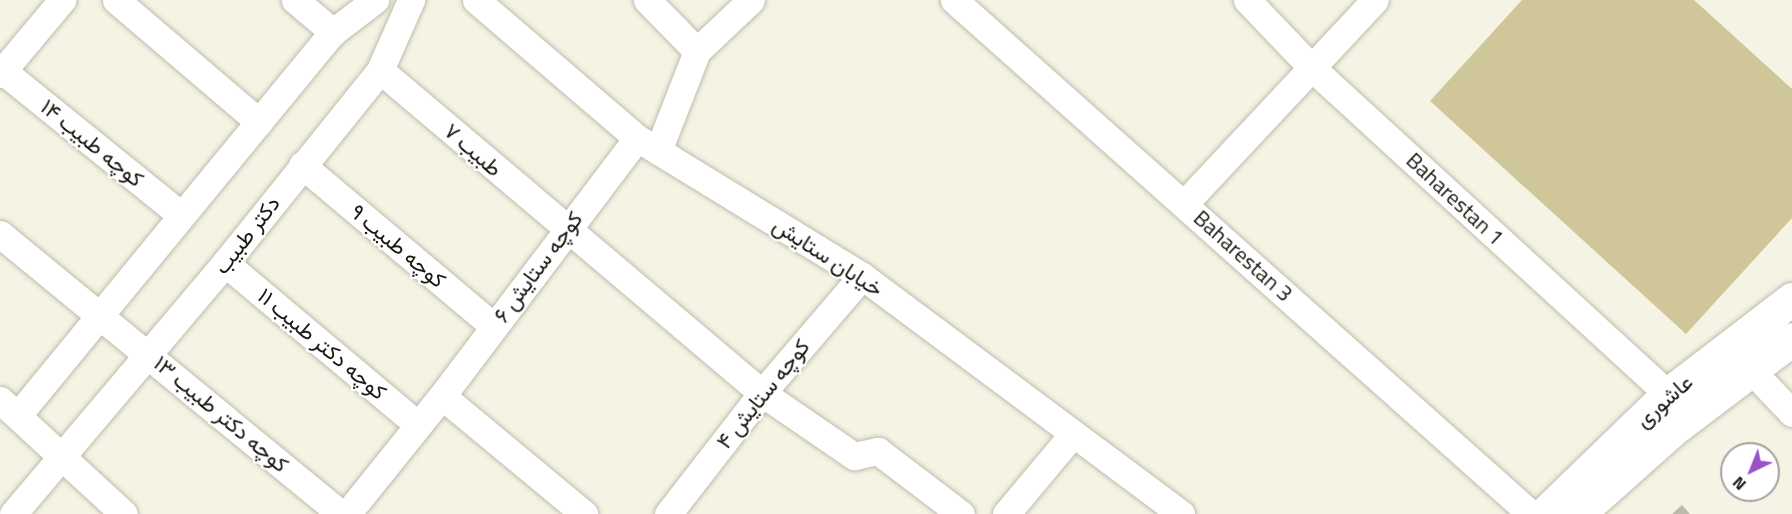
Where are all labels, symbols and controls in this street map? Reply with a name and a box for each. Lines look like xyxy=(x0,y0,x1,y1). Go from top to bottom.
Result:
street label: کوچه طبیب ۱۴ xyxy=(35,94,149,192)
street label: طبیب ۷ xyxy=(439,118,507,182)
street label: Baharestan 1 xyxy=(1401,147,1509,251)
street label: دکتر طبیب xyxy=(208,191,286,279)
street label: کوچه طبیب ۹ xyxy=(345,198,451,294)
street label: Baharestan 3 xyxy=(1188,205,1298,307)
street label: کوچه ستایش ۶ xyxy=(488,206,588,328)
street label: خیابان ستایش xyxy=(768,212,888,302)
street label: کوچه دکتر طبیب ۱۱ xyxy=(252,283,392,405)
street label: کوچه ستایش ۴ xyxy=(711,334,815,454)
street label: کوچه دکتر طبیب ۱۳ xyxy=(148,350,294,478)
street label: عاشوری xyxy=(1630,369,1698,433)
north arrow xyxy=(1720,442,1780,502)
text: N xyxy=(1727,471,1751,496)

